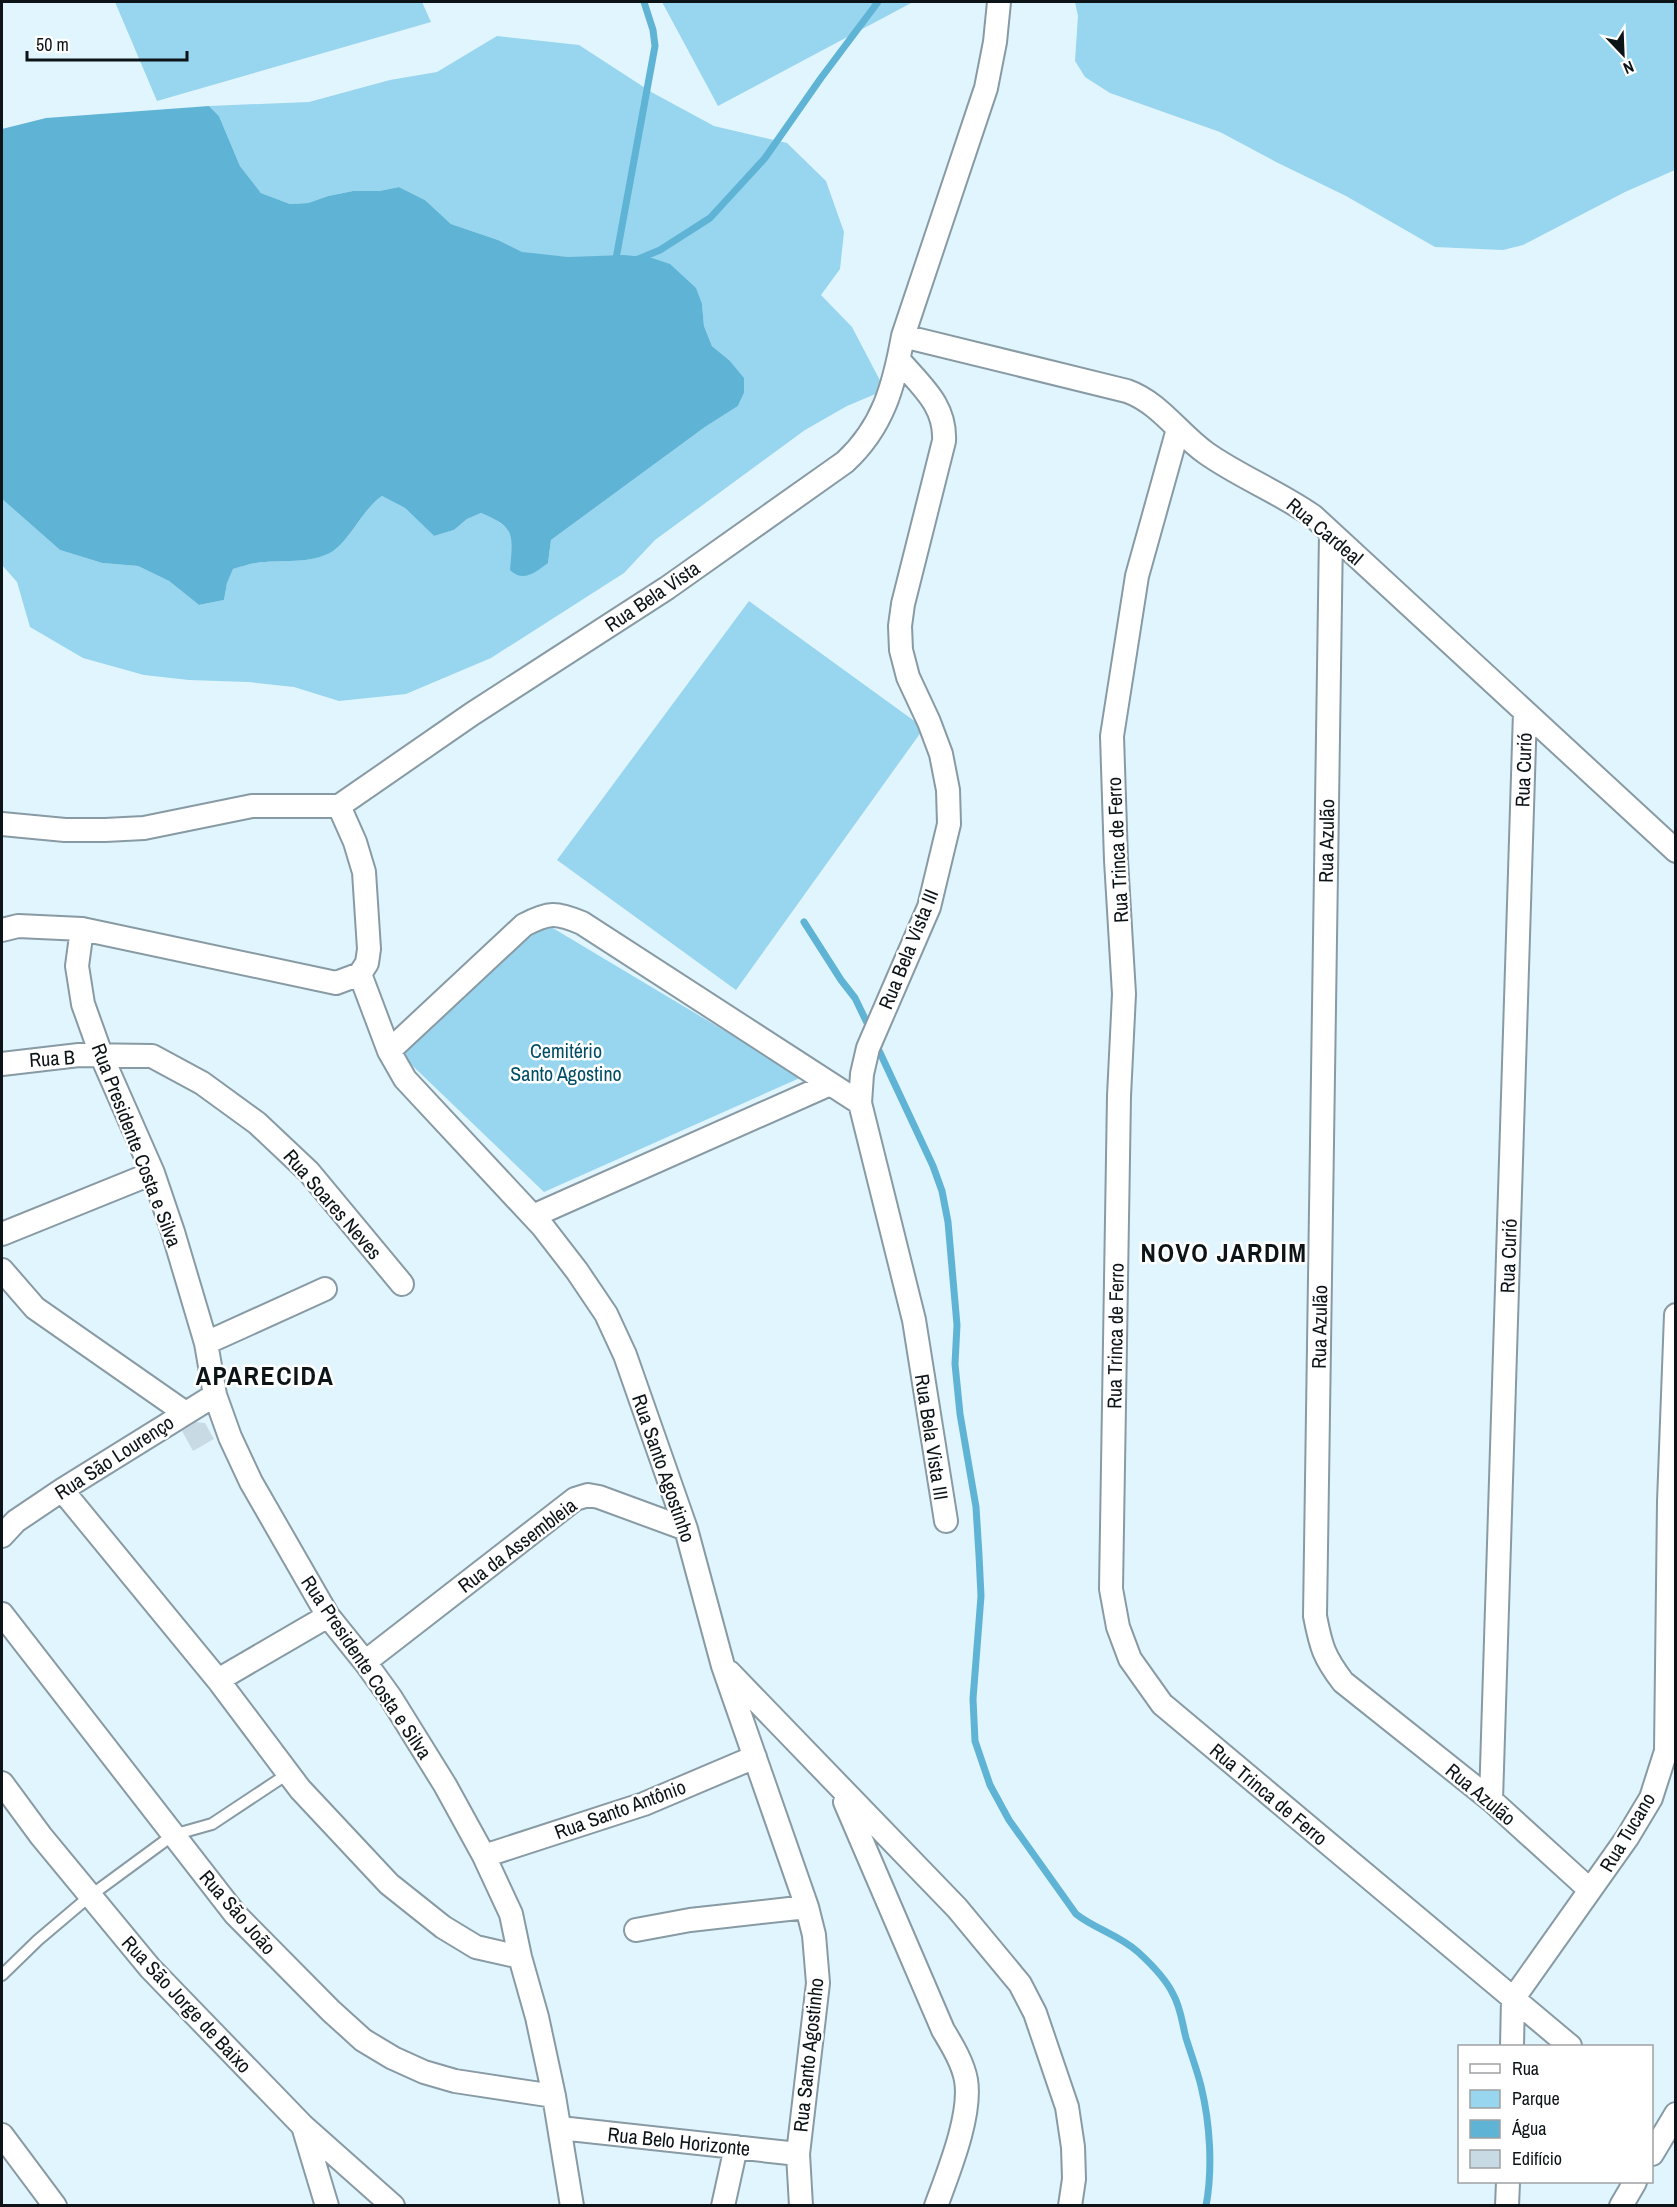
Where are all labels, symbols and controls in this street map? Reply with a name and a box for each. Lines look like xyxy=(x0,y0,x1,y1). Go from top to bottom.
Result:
scale bar xyxy=(27,24,188,62)
north arrow xyxy=(1593,24,1653,84)
text: 50 m xyxy=(36,32,69,57)
text: N xyxy=(1620,56,1638,80)
street label: Rua Cardeal xyxy=(1281,491,1369,571)
street label: Rua Bela Vista xyxy=(599,554,705,638)
street label: Rua Curió xyxy=(1508,732,1538,808)
street label: Rua Trinca de Ferro xyxy=(1100,776,1134,924)
street label: Rua Azulão xyxy=(1312,799,1340,883)
street label: Rua Bela Vista III xyxy=(872,885,944,1013)
park label: Cemitério Santo Agostino xyxy=(510,1037,622,1087)
street label: Rua Presidente Costa e Silva xyxy=(86,1039,188,1251)
street label: Rua B xyxy=(28,1043,76,1073)
street label: Rua Soares Neves xyxy=(278,1143,388,1265)
street label: Rua Curió xyxy=(1493,1218,1523,1294)
district label: NOVO JARDIM xyxy=(1141,1235,1307,1270)
street label: Rua Trinca de Ferro xyxy=(1100,1263,1130,1409)
street label: Rua Azulão xyxy=(1305,1285,1333,1369)
district label: APARECIDA xyxy=(196,1358,334,1393)
street label: Rua Bela Vista III xyxy=(909,1372,955,1502)
street label: Rua Santo Agostinho xyxy=(626,1390,702,1546)
street label: Rua São Lourenço xyxy=(49,1408,179,1506)
street label: Rua da Assembleia xyxy=(452,1491,582,1599)
street label: Rua Presidente Costa e Silva xyxy=(295,1570,439,1764)
street label: Rua Trinca de Ferro xyxy=(1204,1737,1334,1851)
street label: Rua Azulão xyxy=(1440,1757,1522,1831)
street label: Rua Santo Antônio xyxy=(551,1773,689,1845)
street label: Rua Tucano xyxy=(1593,1787,1661,1877)
street label: Rua São João xyxy=(194,1864,282,1960)
street label: Rua São Jorge de Baixo xyxy=(116,1929,258,2079)
street label: Rua Santo Agostinho xyxy=(786,1976,830,2134)
legend xyxy=(1458,2045,1653,2183)
text: Rua xyxy=(1512,2056,1539,2081)
text: Parque xyxy=(1512,2086,1560,2111)
text: Água xyxy=(1511,2116,1546,2141)
street label: Rua Belo Horizonte xyxy=(606,2120,752,2162)
text: Edifício xyxy=(1512,2146,1562,2171)

